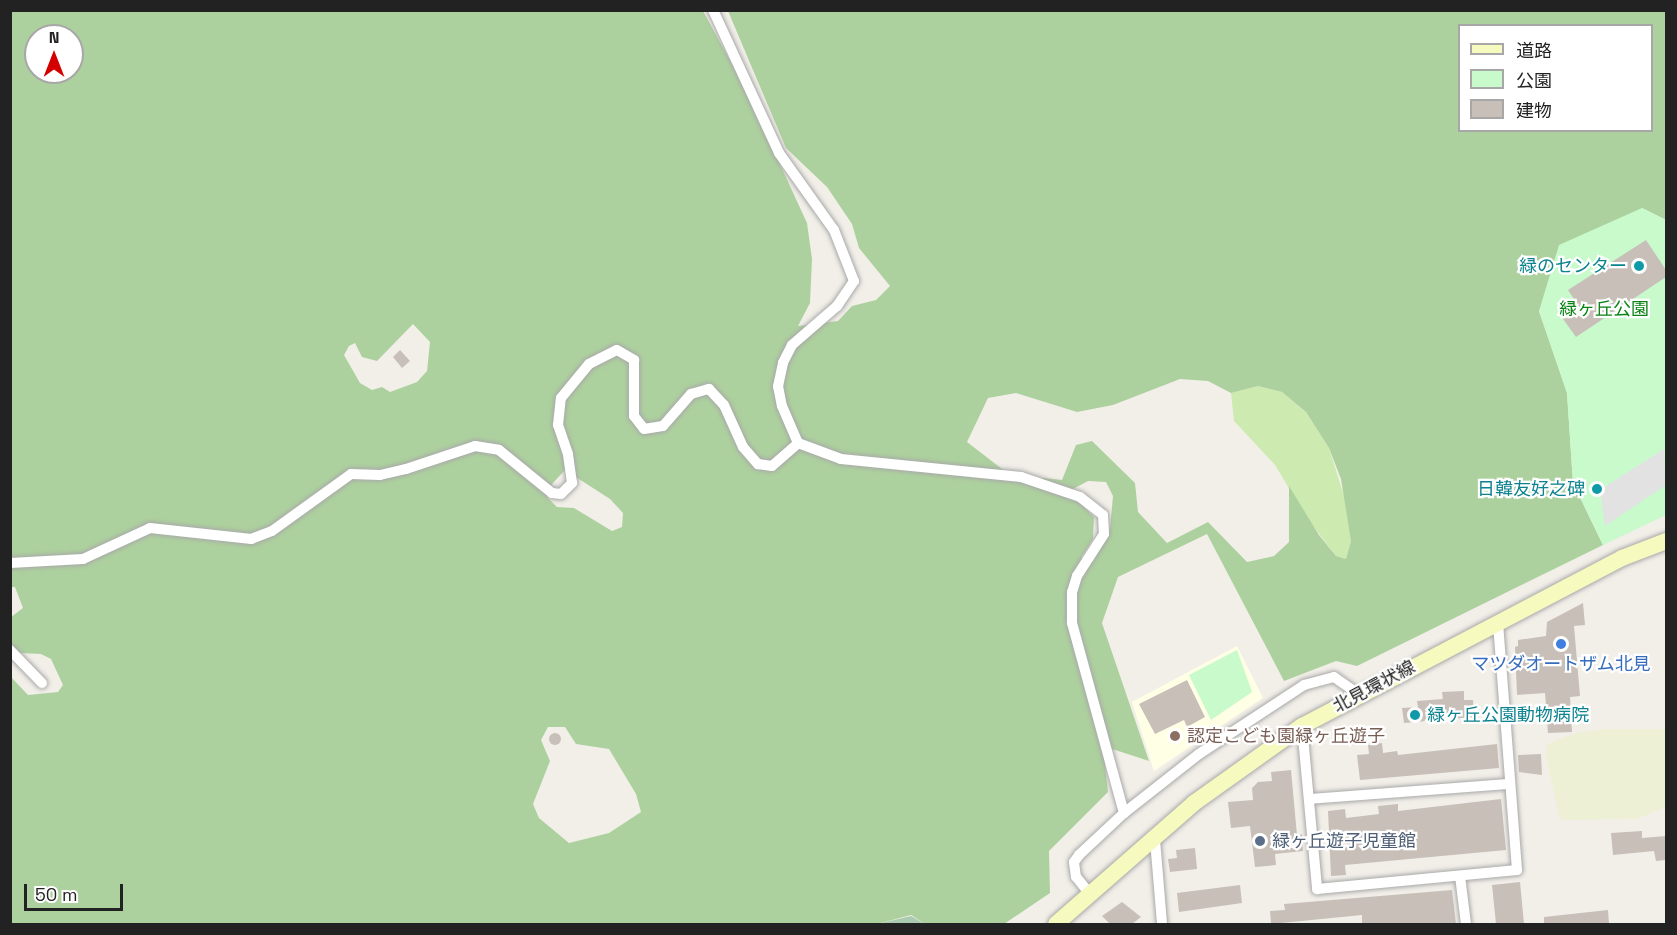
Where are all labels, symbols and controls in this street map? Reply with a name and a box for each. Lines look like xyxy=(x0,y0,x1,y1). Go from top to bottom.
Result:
north arrow xyxy=(24,24,84,84)
legend xyxy=(1458,24,1653,132)
text: N xyxy=(49,27,59,48)
text: 道路 xyxy=(1516,39,1552,62)
text: 公園 xyxy=(1516,69,1552,92)
text: 建物 xyxy=(1516,99,1552,122)
place label: 緑のセンター xyxy=(1519,255,1627,277)
marker: 緑のセンター xyxy=(1632,259,1646,273)
park label: 緑ヶ丘公園 xyxy=(1559,298,1649,320)
place label: 日韓友好之碑 xyxy=(1477,478,1585,500)
marker: 日韓友好之碑 xyxy=(1590,482,1604,496)
marker: マツダオートザム北見 xyxy=(1554,637,1568,651)
place label: マツダオートザム北見 xyxy=(1471,653,1651,675)
street label: 北見環状線 xyxy=(1329,656,1419,718)
place label: 緑ヶ丘公園動物病院 xyxy=(1427,704,1589,726)
marker: 緑ヶ丘公園動物病院 xyxy=(1408,708,1422,722)
place label: 認定こども園緑ヶ丘遊子 xyxy=(1187,725,1385,747)
marker: 認定こども園緑ヶ丘遊子 xyxy=(1168,729,1182,743)
place label: 緑ヶ丘遊子児童館 xyxy=(1272,830,1416,852)
marker: 緑ヶ丘遊子児童館 xyxy=(1253,834,1267,848)
scale bar xyxy=(27,872,126,910)
text: 50 m xyxy=(35,883,77,906)

